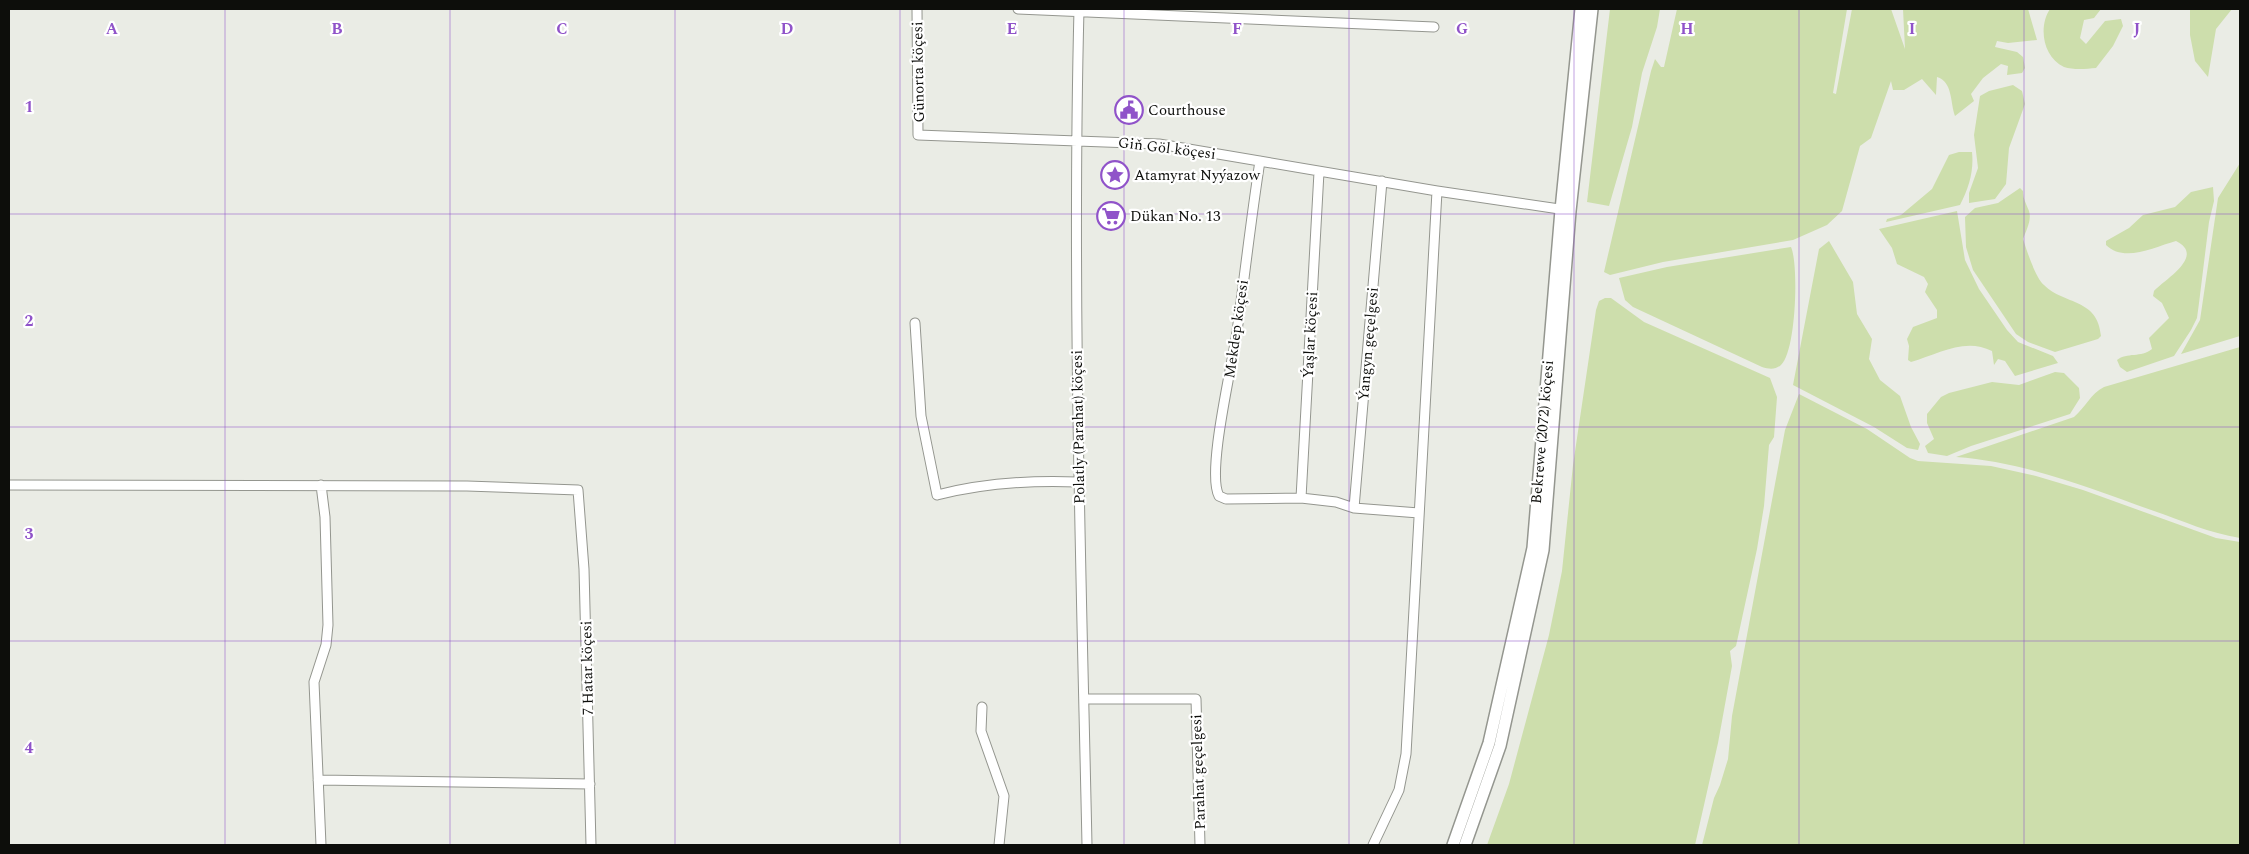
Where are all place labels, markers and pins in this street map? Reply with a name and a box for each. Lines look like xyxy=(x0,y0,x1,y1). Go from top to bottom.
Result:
public building icon: Courthouse xyxy=(1114,95,1144,125)
place label: Courthouse xyxy=(1148,99,1226,122)
place icon: Atamyrat Nyýazow xyxy=(1100,160,1130,190)
place label: Atamyrat Nyýazow xyxy=(1134,164,1261,187)
supermarket icon: Dükan No. 13 xyxy=(1096,201,1126,231)
place label: Dükan No. 13 xyxy=(1130,205,1221,228)

